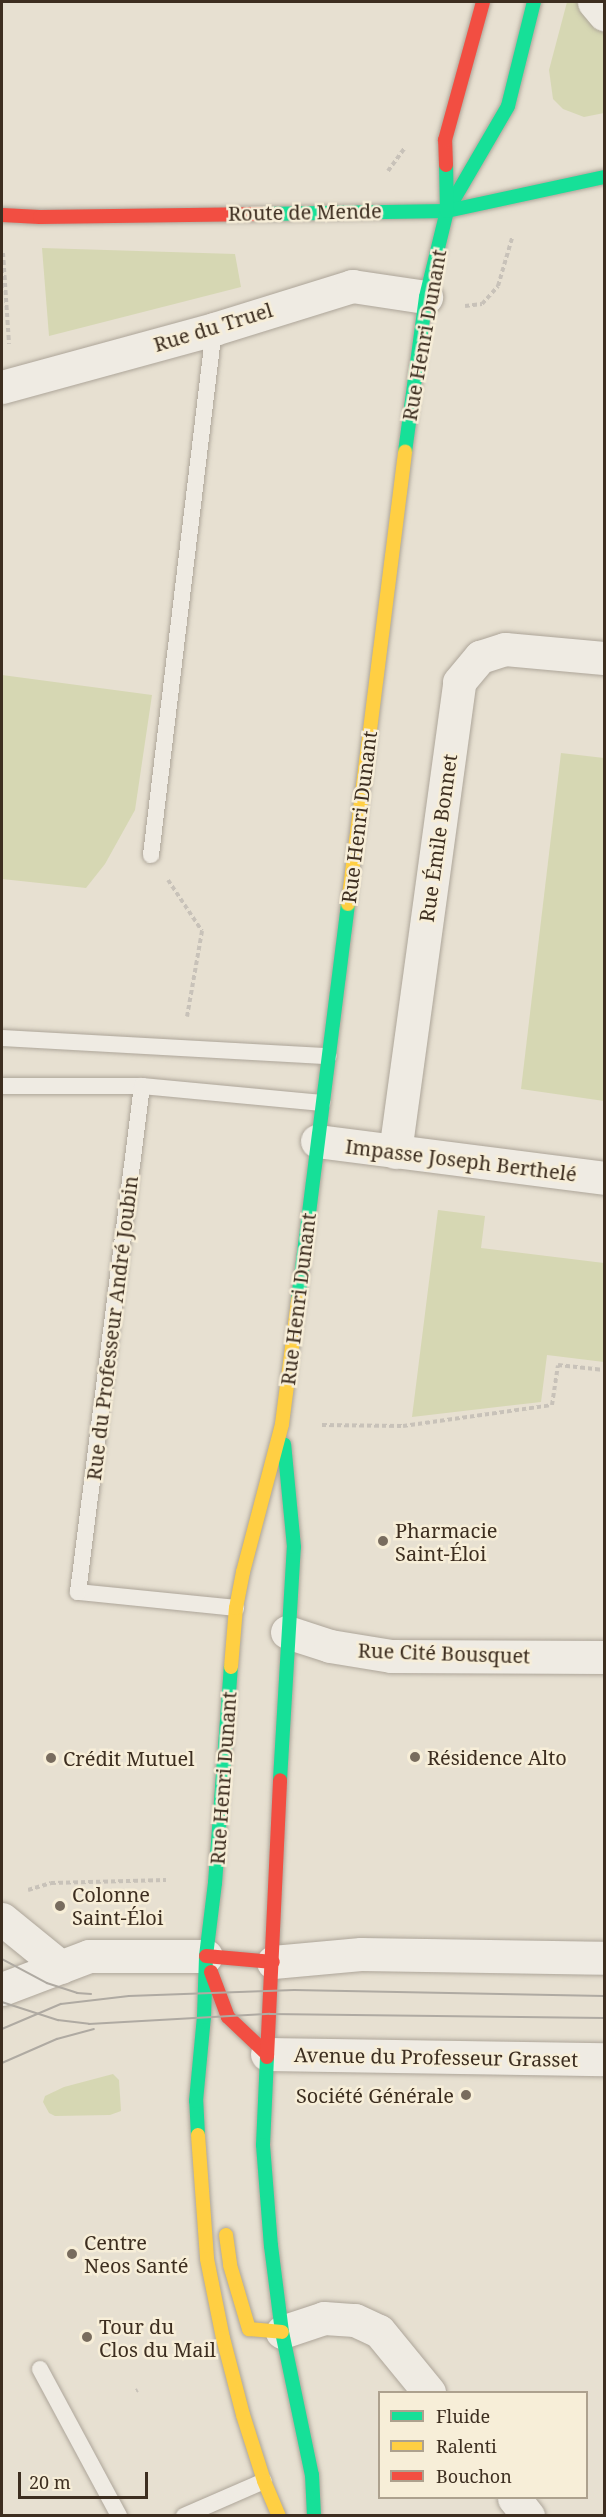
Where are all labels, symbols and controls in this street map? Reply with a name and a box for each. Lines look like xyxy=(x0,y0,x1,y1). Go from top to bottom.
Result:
street label: Route de Mende xyxy=(228,199,382,225)
street label: Rue Henri Dunant xyxy=(397,247,451,423)
street label: Rue du Truel xyxy=(151,298,275,356)
street label: Rue Henri Dunant xyxy=(337,729,381,905)
street label: Rue Émile Bonnet xyxy=(414,752,462,924)
street label: Impasse Joseph Berthelé xyxy=(344,1134,578,1186)
street label: Rue du Professeur André Joubin xyxy=(81,1174,143,1482)
street label: Rue Henri Dunant xyxy=(276,1211,320,1387)
place label: Pharmacie Saint-Éloi xyxy=(395,1518,498,1565)
marker: Pharmacie Saint-Éloi xyxy=(376,1534,390,1548)
street label: Rue Cité Bousquet xyxy=(357,1638,531,1668)
street label: Rue Henri Dunant xyxy=(205,1691,241,1865)
place label: Résidence Alto xyxy=(427,1745,567,1769)
place label: Crédit Mutuel xyxy=(63,1746,194,1770)
marker: Résidence Alto xyxy=(408,1750,422,1764)
marker: Crédit Mutuel xyxy=(44,1751,58,1765)
place label: Colonne Saint-Éloi xyxy=(72,1882,163,1929)
marker: Colonne Saint-Éloi xyxy=(53,1899,67,1913)
street label: Avenue du Professeur Grasset xyxy=(294,2043,578,2071)
place label: Société Générale xyxy=(296,2083,454,2107)
marker: Société Générale xyxy=(459,2088,473,2102)
place label: Centre Neos Santé xyxy=(84,2230,188,2277)
marker: Centre Neos Santé xyxy=(65,2247,79,2261)
place label: Tour du Clos du Mail xyxy=(99,2314,216,2361)
marker: Tour du Clos du Mail xyxy=(80,2330,94,2344)
legend xyxy=(378,2391,588,2499)
text: Fluide xyxy=(436,2404,490,2428)
text: Ralenti xyxy=(436,2434,497,2458)
scale bar xyxy=(21,2460,152,2498)
text: Bouchon xyxy=(436,2464,512,2488)
text: 20 m xyxy=(29,2470,71,2494)

